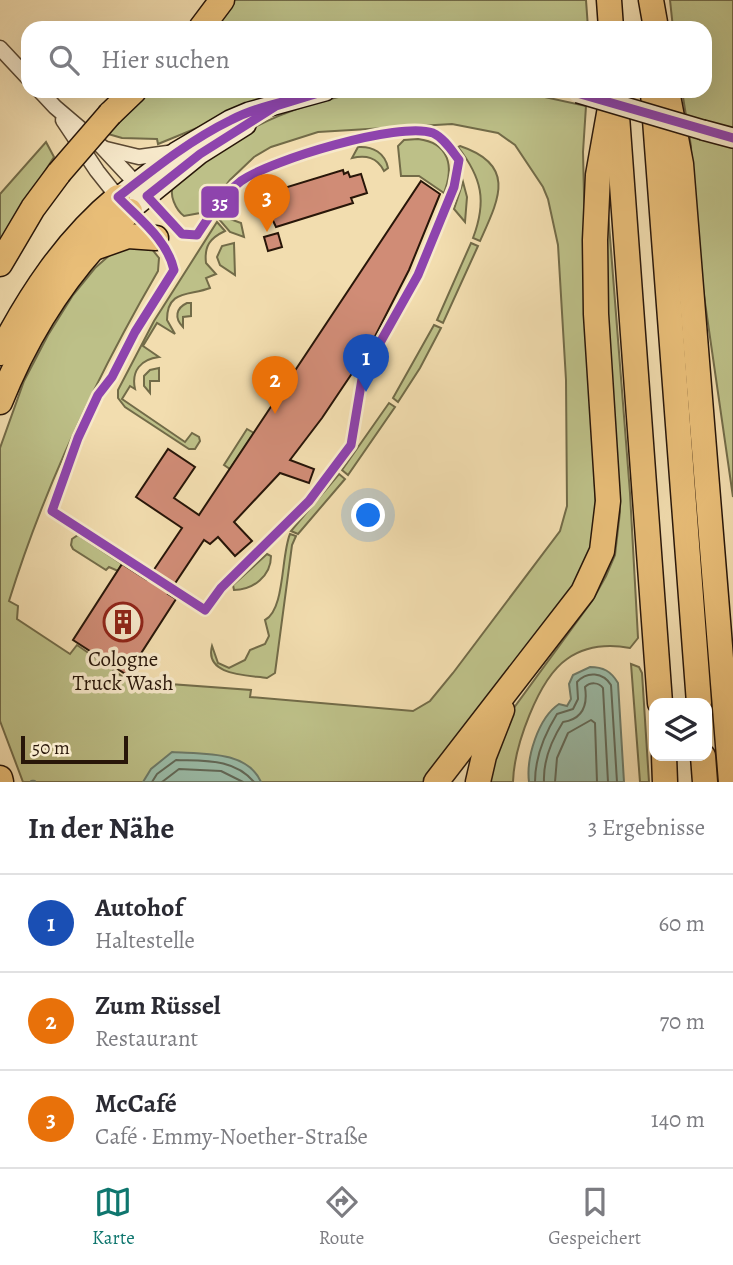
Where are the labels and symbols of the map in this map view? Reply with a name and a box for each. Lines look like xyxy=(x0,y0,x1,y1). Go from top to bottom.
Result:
pin: 3 xyxy=(244,174,290,232)
line badge: 35 xyxy=(200,185,240,219)
text: 35 xyxy=(212,190,228,216)
pin: 1 xyxy=(343,334,389,392)
pin: 2 xyxy=(252,356,298,414)
your location xyxy=(351,498,385,532)
building icon: Cologne Truck Wash xyxy=(102,601,144,643)
place label: Cologne Truck Wash xyxy=(72,645,174,697)
scale bar xyxy=(21,733,128,765)

